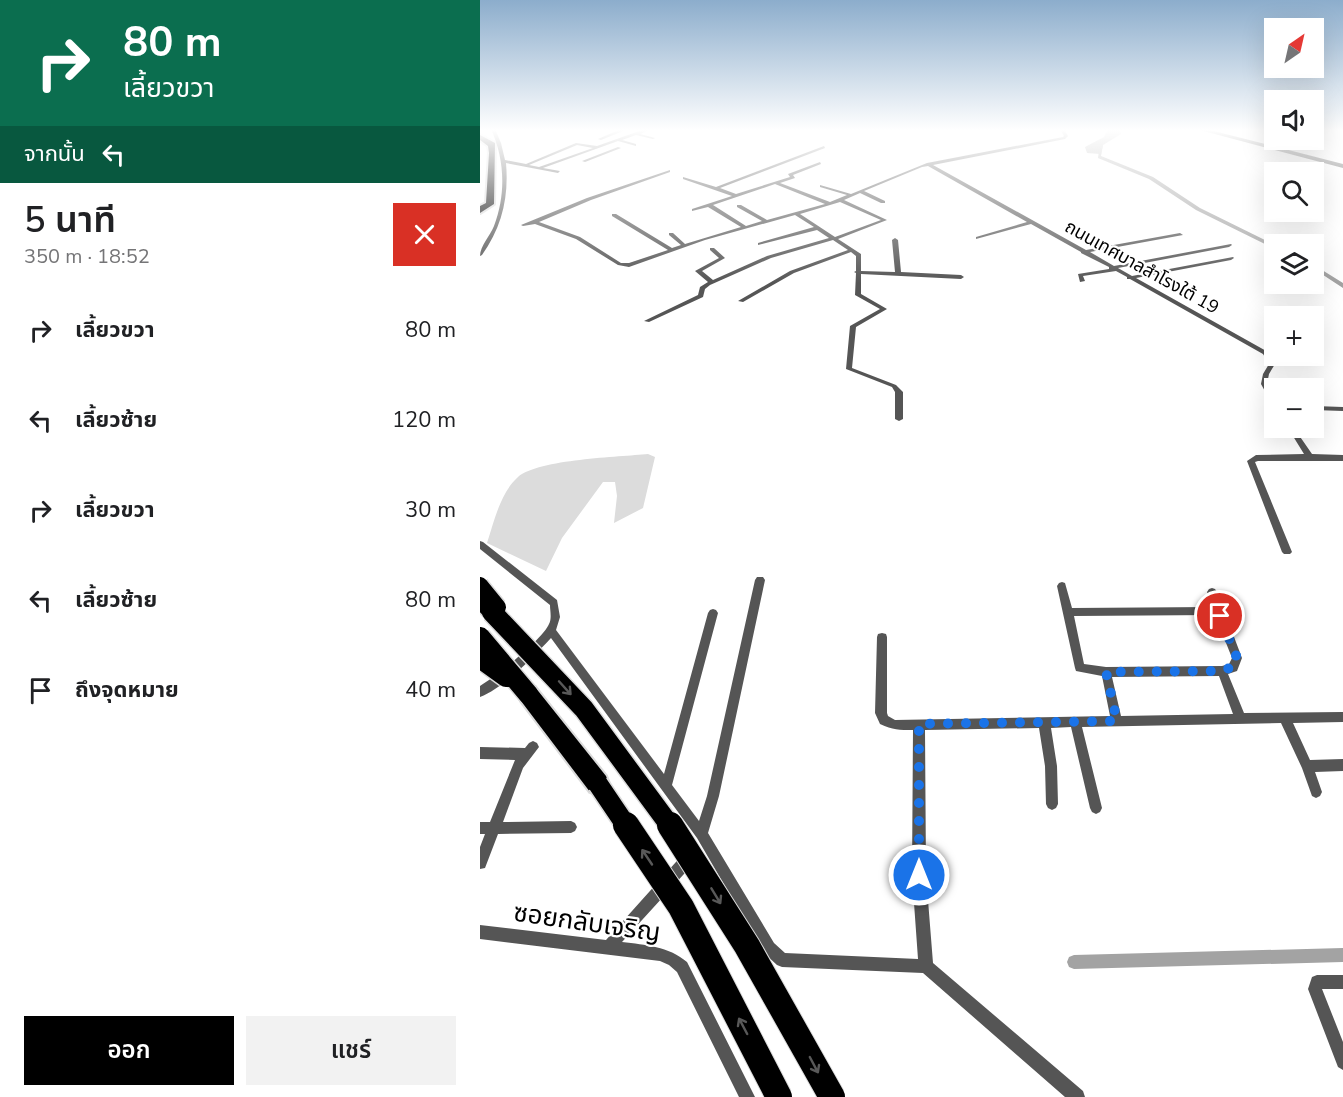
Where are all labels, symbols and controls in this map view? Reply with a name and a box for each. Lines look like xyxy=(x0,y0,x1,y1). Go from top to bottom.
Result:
text: 80 m xyxy=(123,14,222,71)
north arrow xyxy=(1264,18,1324,78)
map controls xyxy=(1264,18,1324,438)
icon: right xyxy=(24,24,102,102)
text: เลี้ยวขวา xyxy=(123,70,214,107)
button: sound xyxy=(1264,90,1324,150)
icon: left xyxy=(97,138,130,171)
text: จากนั้น xyxy=(24,139,85,169)
button: search xyxy=(1264,162,1324,222)
text: 5 นาที xyxy=(24,196,116,245)
button: close xyxy=(393,203,456,266)
street label: ถนนเทศบาลสำโรงใต้ 19 xyxy=(1061,215,1223,319)
button: layers xyxy=(1264,234,1324,294)
text: 350 m · 18:52 xyxy=(24,243,150,270)
button: + xyxy=(1264,306,1324,366)
icon: right xyxy=(24,314,57,347)
text: เลี้ยวขวา xyxy=(75,315,155,345)
text: 80 m xyxy=(405,315,456,345)
button: − xyxy=(1264,378,1324,438)
icon: left xyxy=(24,404,57,437)
text: เลี้ยวซ้าย xyxy=(75,405,157,435)
text: 120 m xyxy=(392,405,456,435)
icon: right xyxy=(24,494,57,527)
text: เลี้ยวขวา xyxy=(75,495,155,525)
text: 30 m xyxy=(405,495,456,525)
icon: left xyxy=(24,584,57,617)
text: เลี้ยวซ้าย xyxy=(75,585,157,615)
text: 80 m xyxy=(405,585,456,615)
pin xyxy=(1194,590,1245,641)
icon: arrive xyxy=(1203,599,1236,632)
icon: arrive xyxy=(24,674,57,707)
text: ถึงจุดหมาย xyxy=(75,675,179,705)
text: 40 m xyxy=(405,675,456,705)
one-way arrow xyxy=(558,680,572,695)
position arrow xyxy=(887,843,951,907)
one-way arrow xyxy=(641,849,653,866)
one-way arrow xyxy=(710,887,722,904)
street label: ซอยกลับเจริญ xyxy=(511,895,663,950)
button: ออก xyxy=(24,1016,234,1085)
button: แชร์ xyxy=(246,1016,456,1085)
one-way arrow xyxy=(737,1018,749,1035)
one-way arrow xyxy=(809,1055,820,1073)

